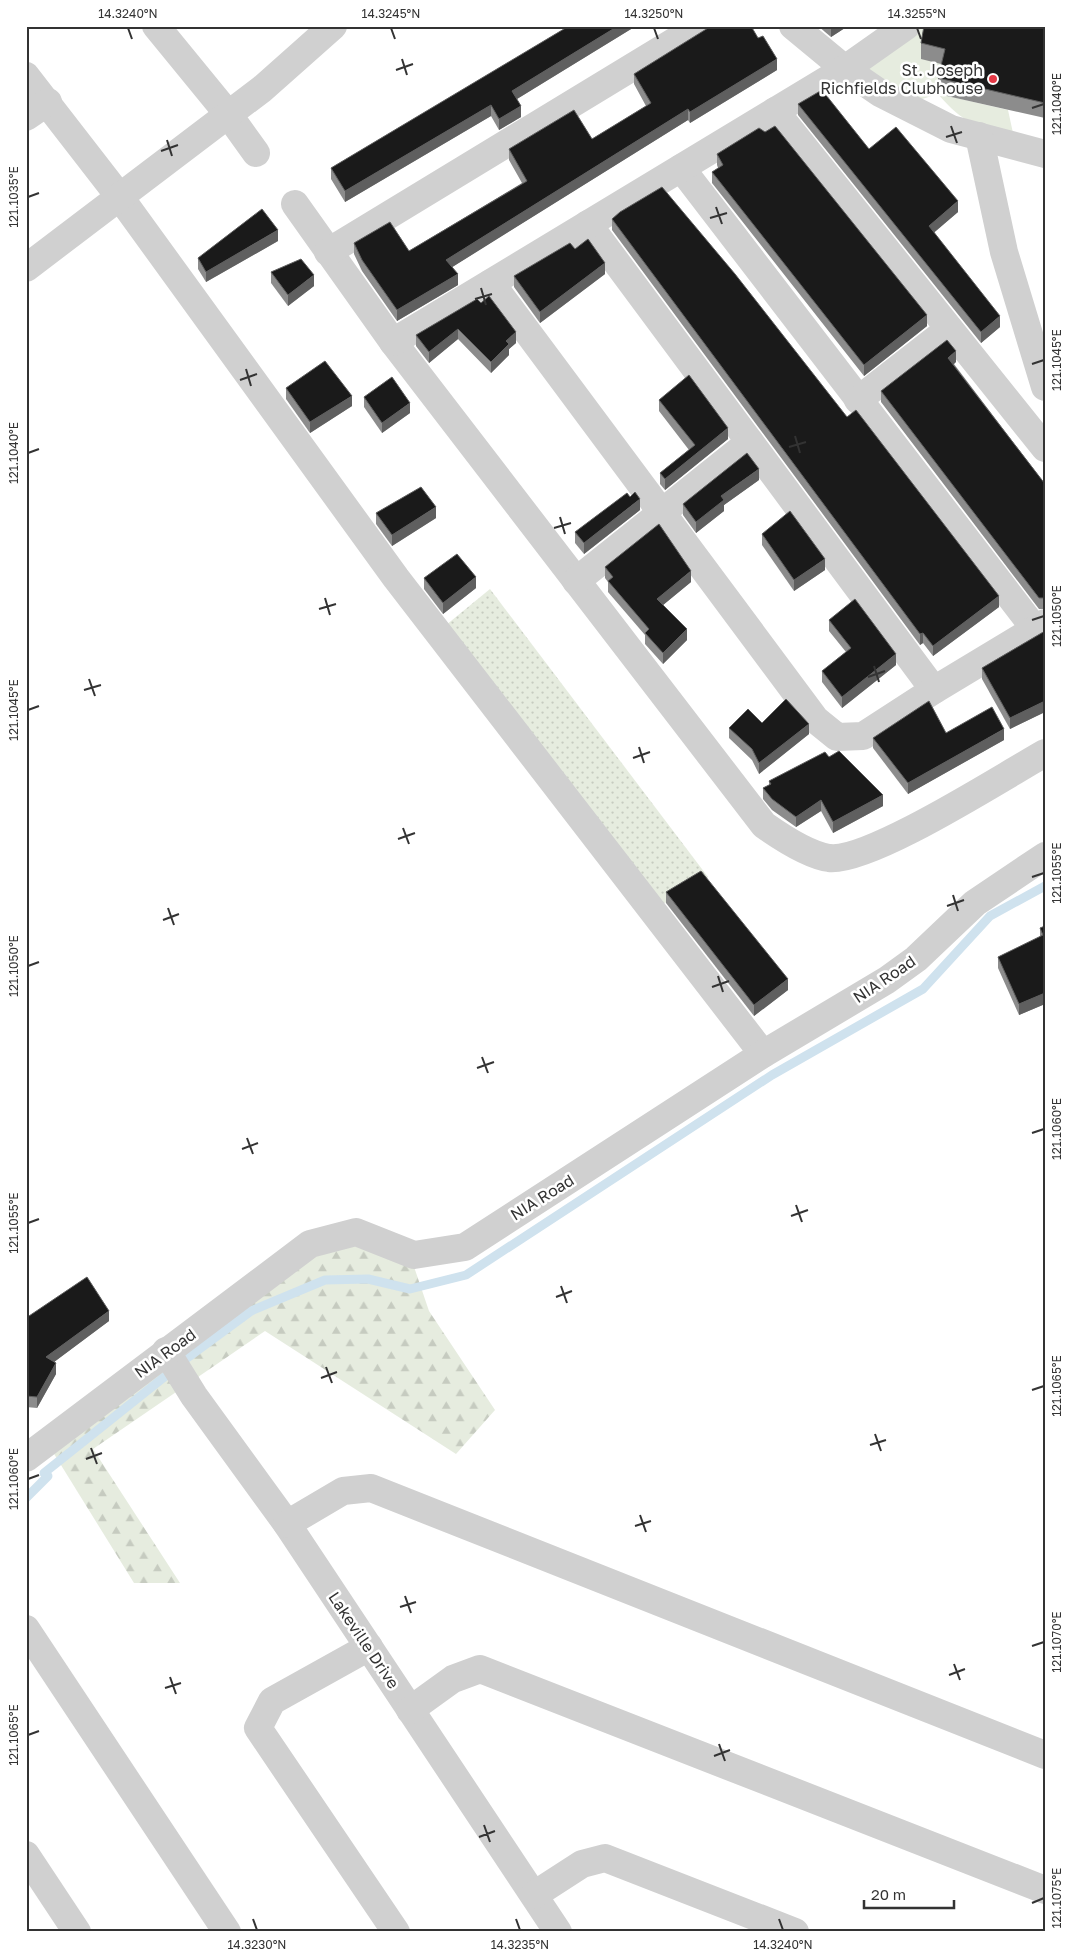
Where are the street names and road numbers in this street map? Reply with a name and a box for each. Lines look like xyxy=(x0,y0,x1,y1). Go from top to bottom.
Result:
street label: NIA Road xyxy=(849,951,919,1007)
street label: NIA Road xyxy=(507,1170,577,1224)
street label: NIA Road xyxy=(130,1324,200,1382)
street label: Lakeville Drive xyxy=(324,1588,404,1692)

